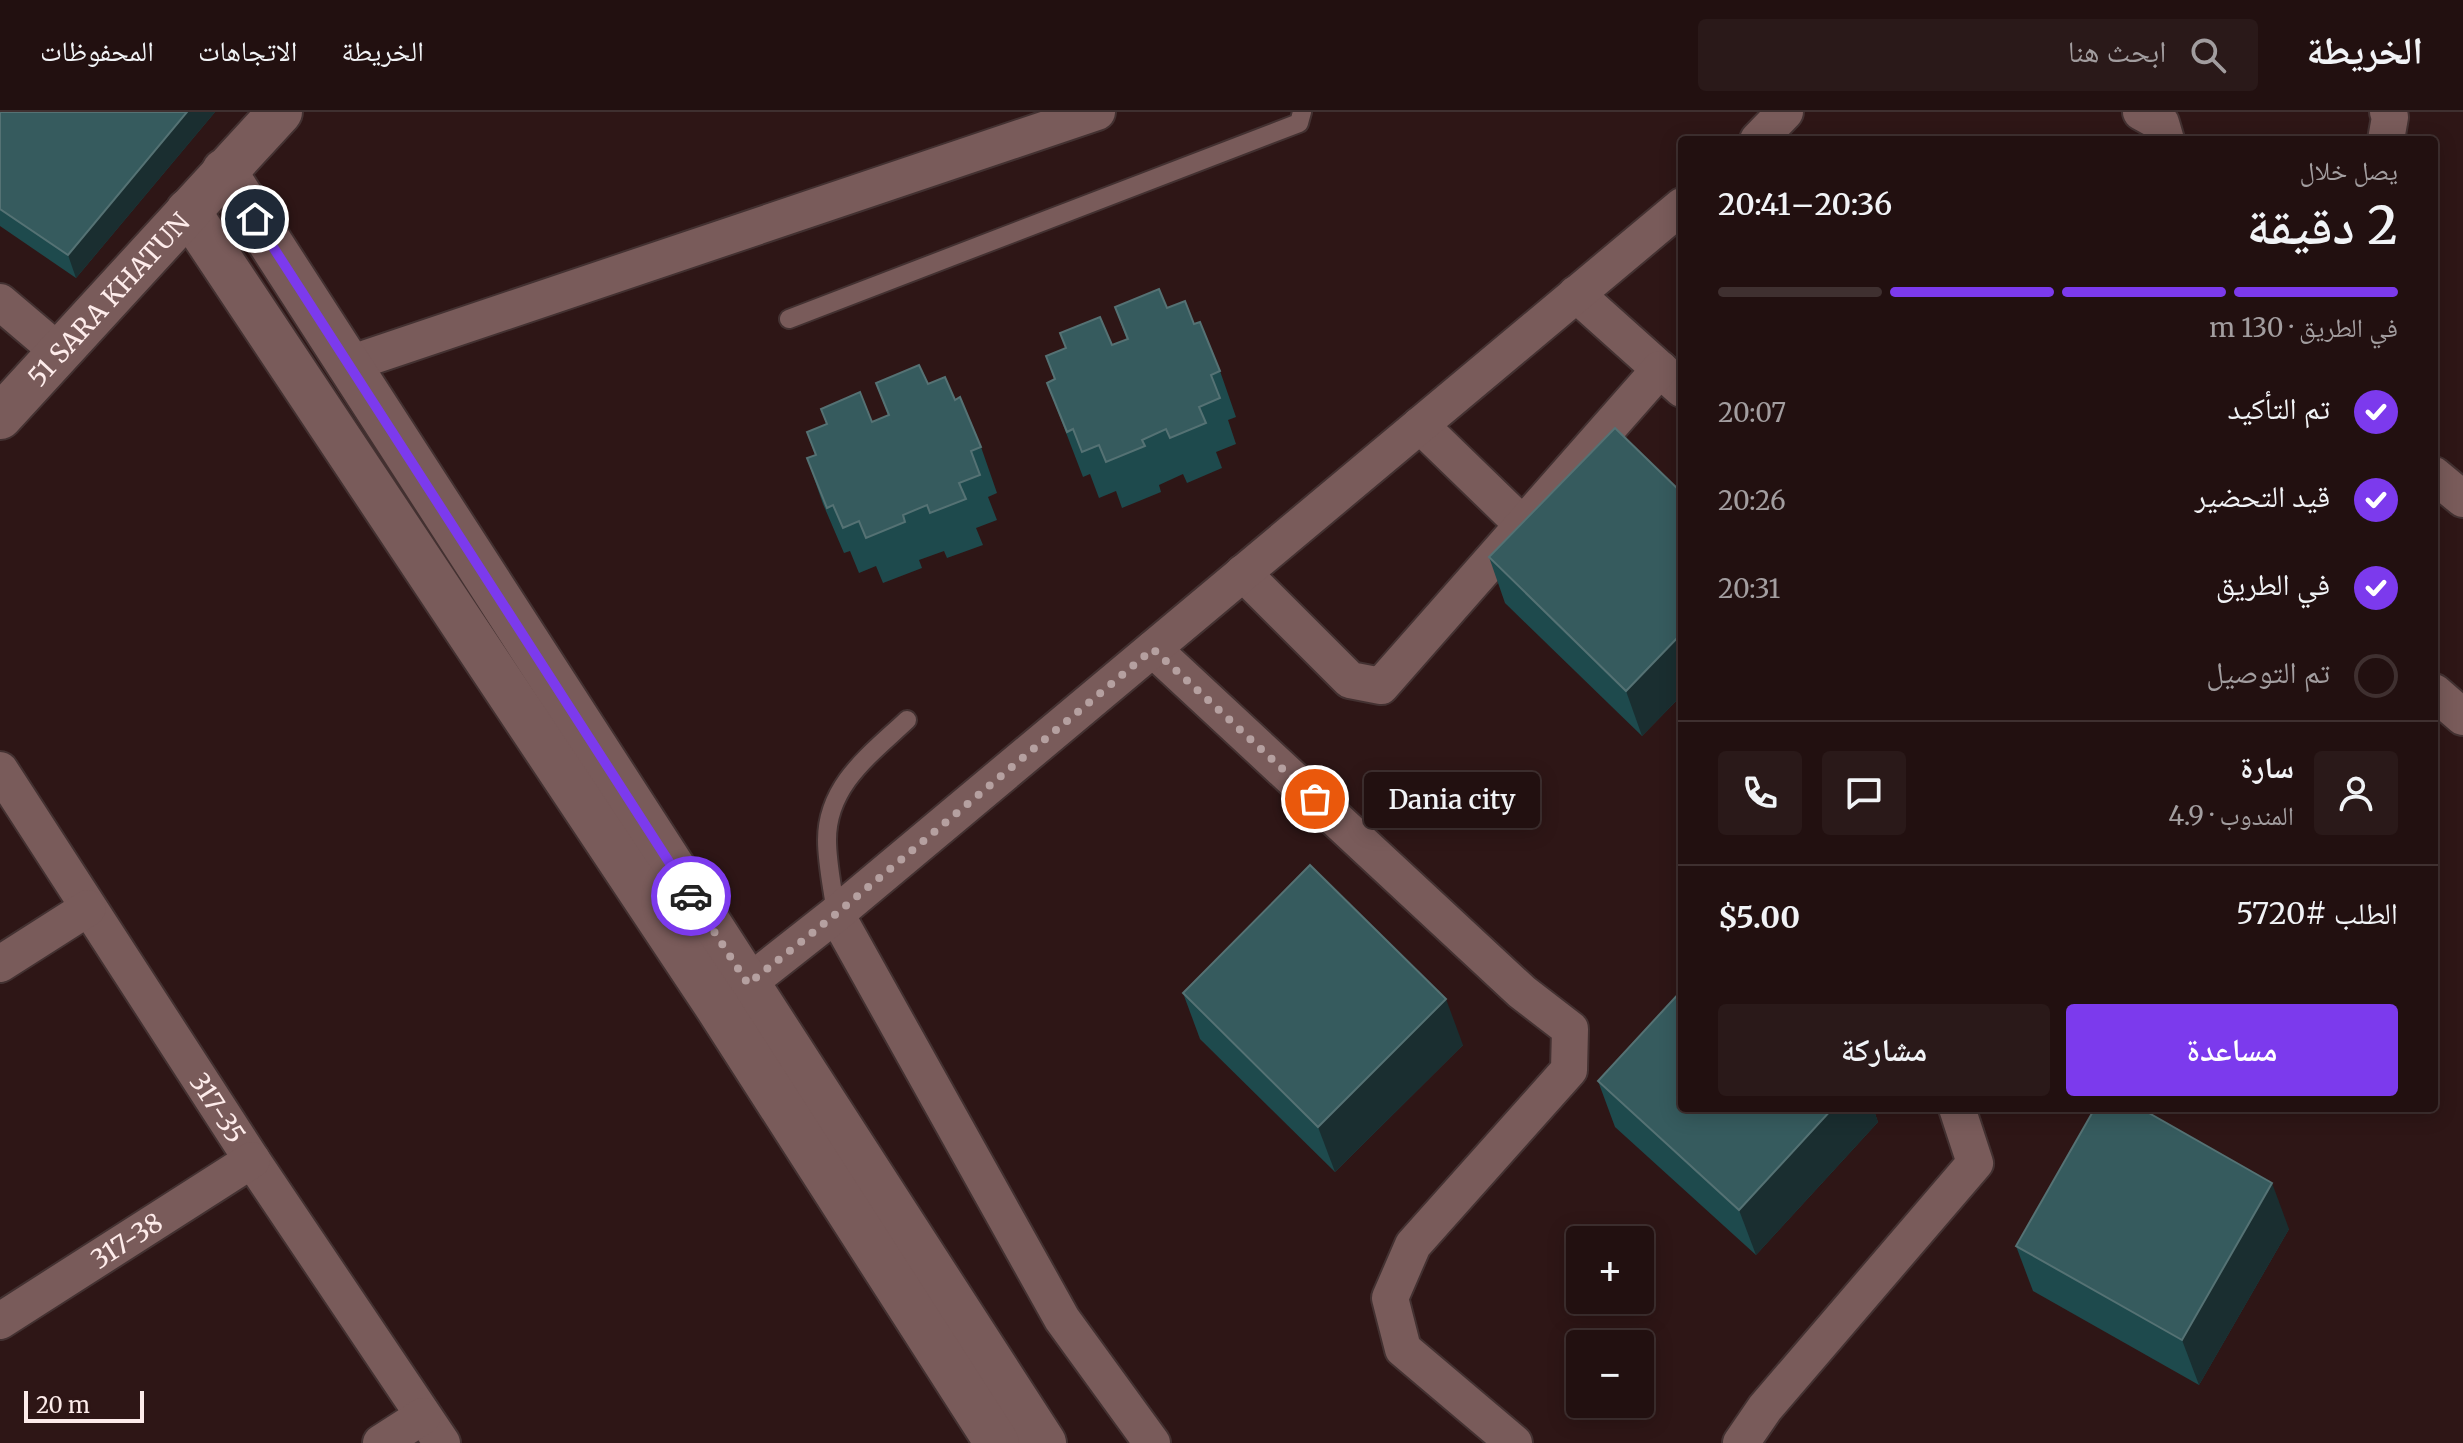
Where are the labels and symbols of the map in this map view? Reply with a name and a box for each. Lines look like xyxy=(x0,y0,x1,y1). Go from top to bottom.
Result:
pin xyxy=(221,185,289,253)
street label: 51 SARA KHATUN xyxy=(20,205,196,393)
pin xyxy=(1281,765,1349,833)
callout: Dania city xyxy=(1363,771,1539,827)
courier xyxy=(651,856,731,936)
street label: 317-35 xyxy=(183,1066,253,1149)
street label: 317-38 xyxy=(84,1205,168,1275)
scale bar xyxy=(24,1387,144,1423)

